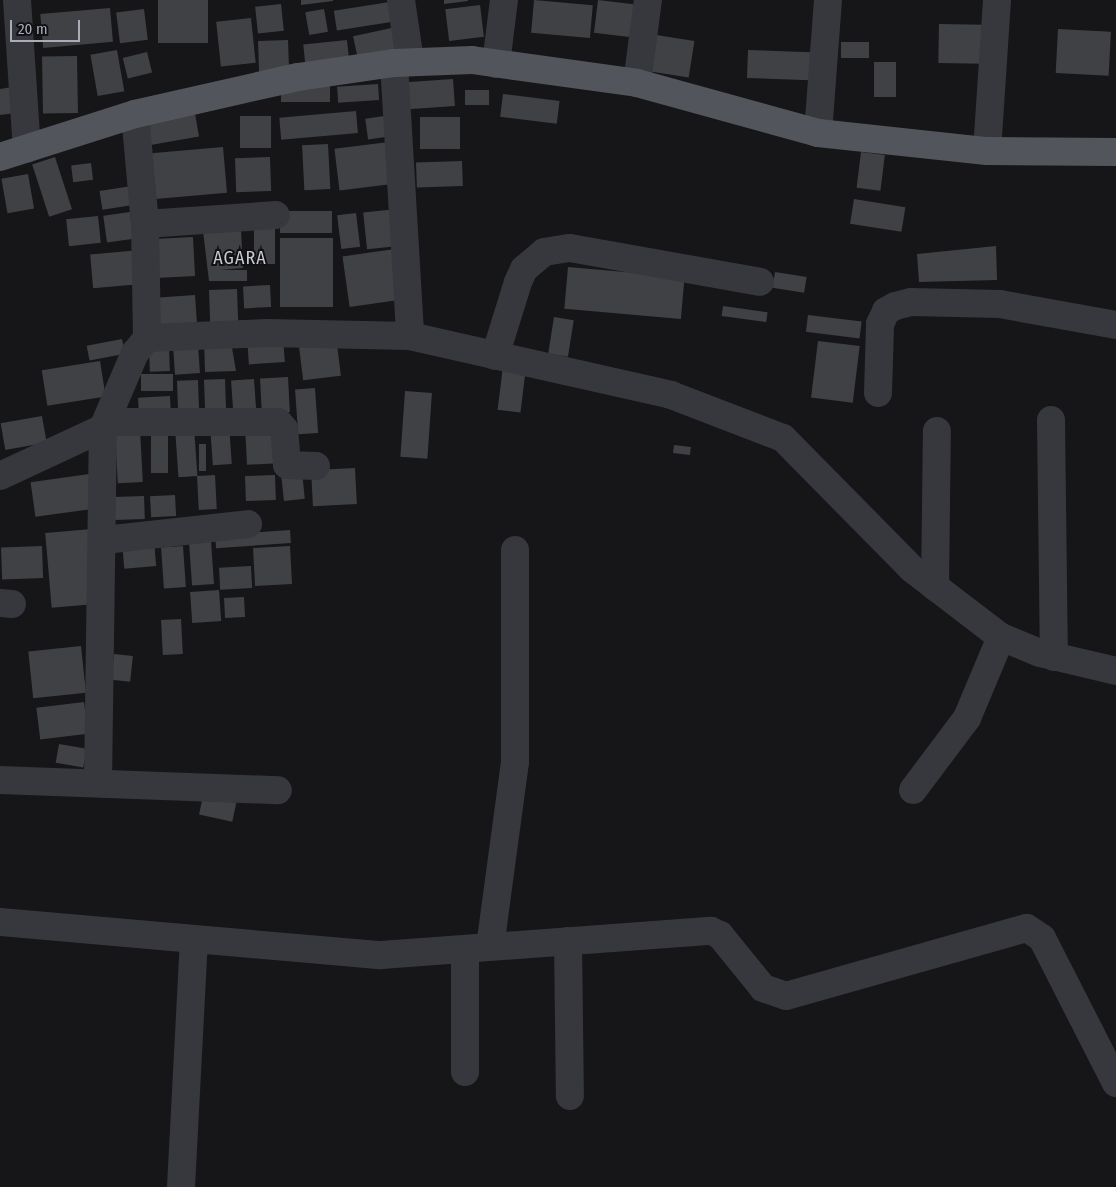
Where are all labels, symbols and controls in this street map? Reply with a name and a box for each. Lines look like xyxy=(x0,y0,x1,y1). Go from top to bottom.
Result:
scale bar xyxy=(12,10,82,42)
text: 20 m xyxy=(18,20,48,38)
district label: AGARA xyxy=(213,247,267,269)

